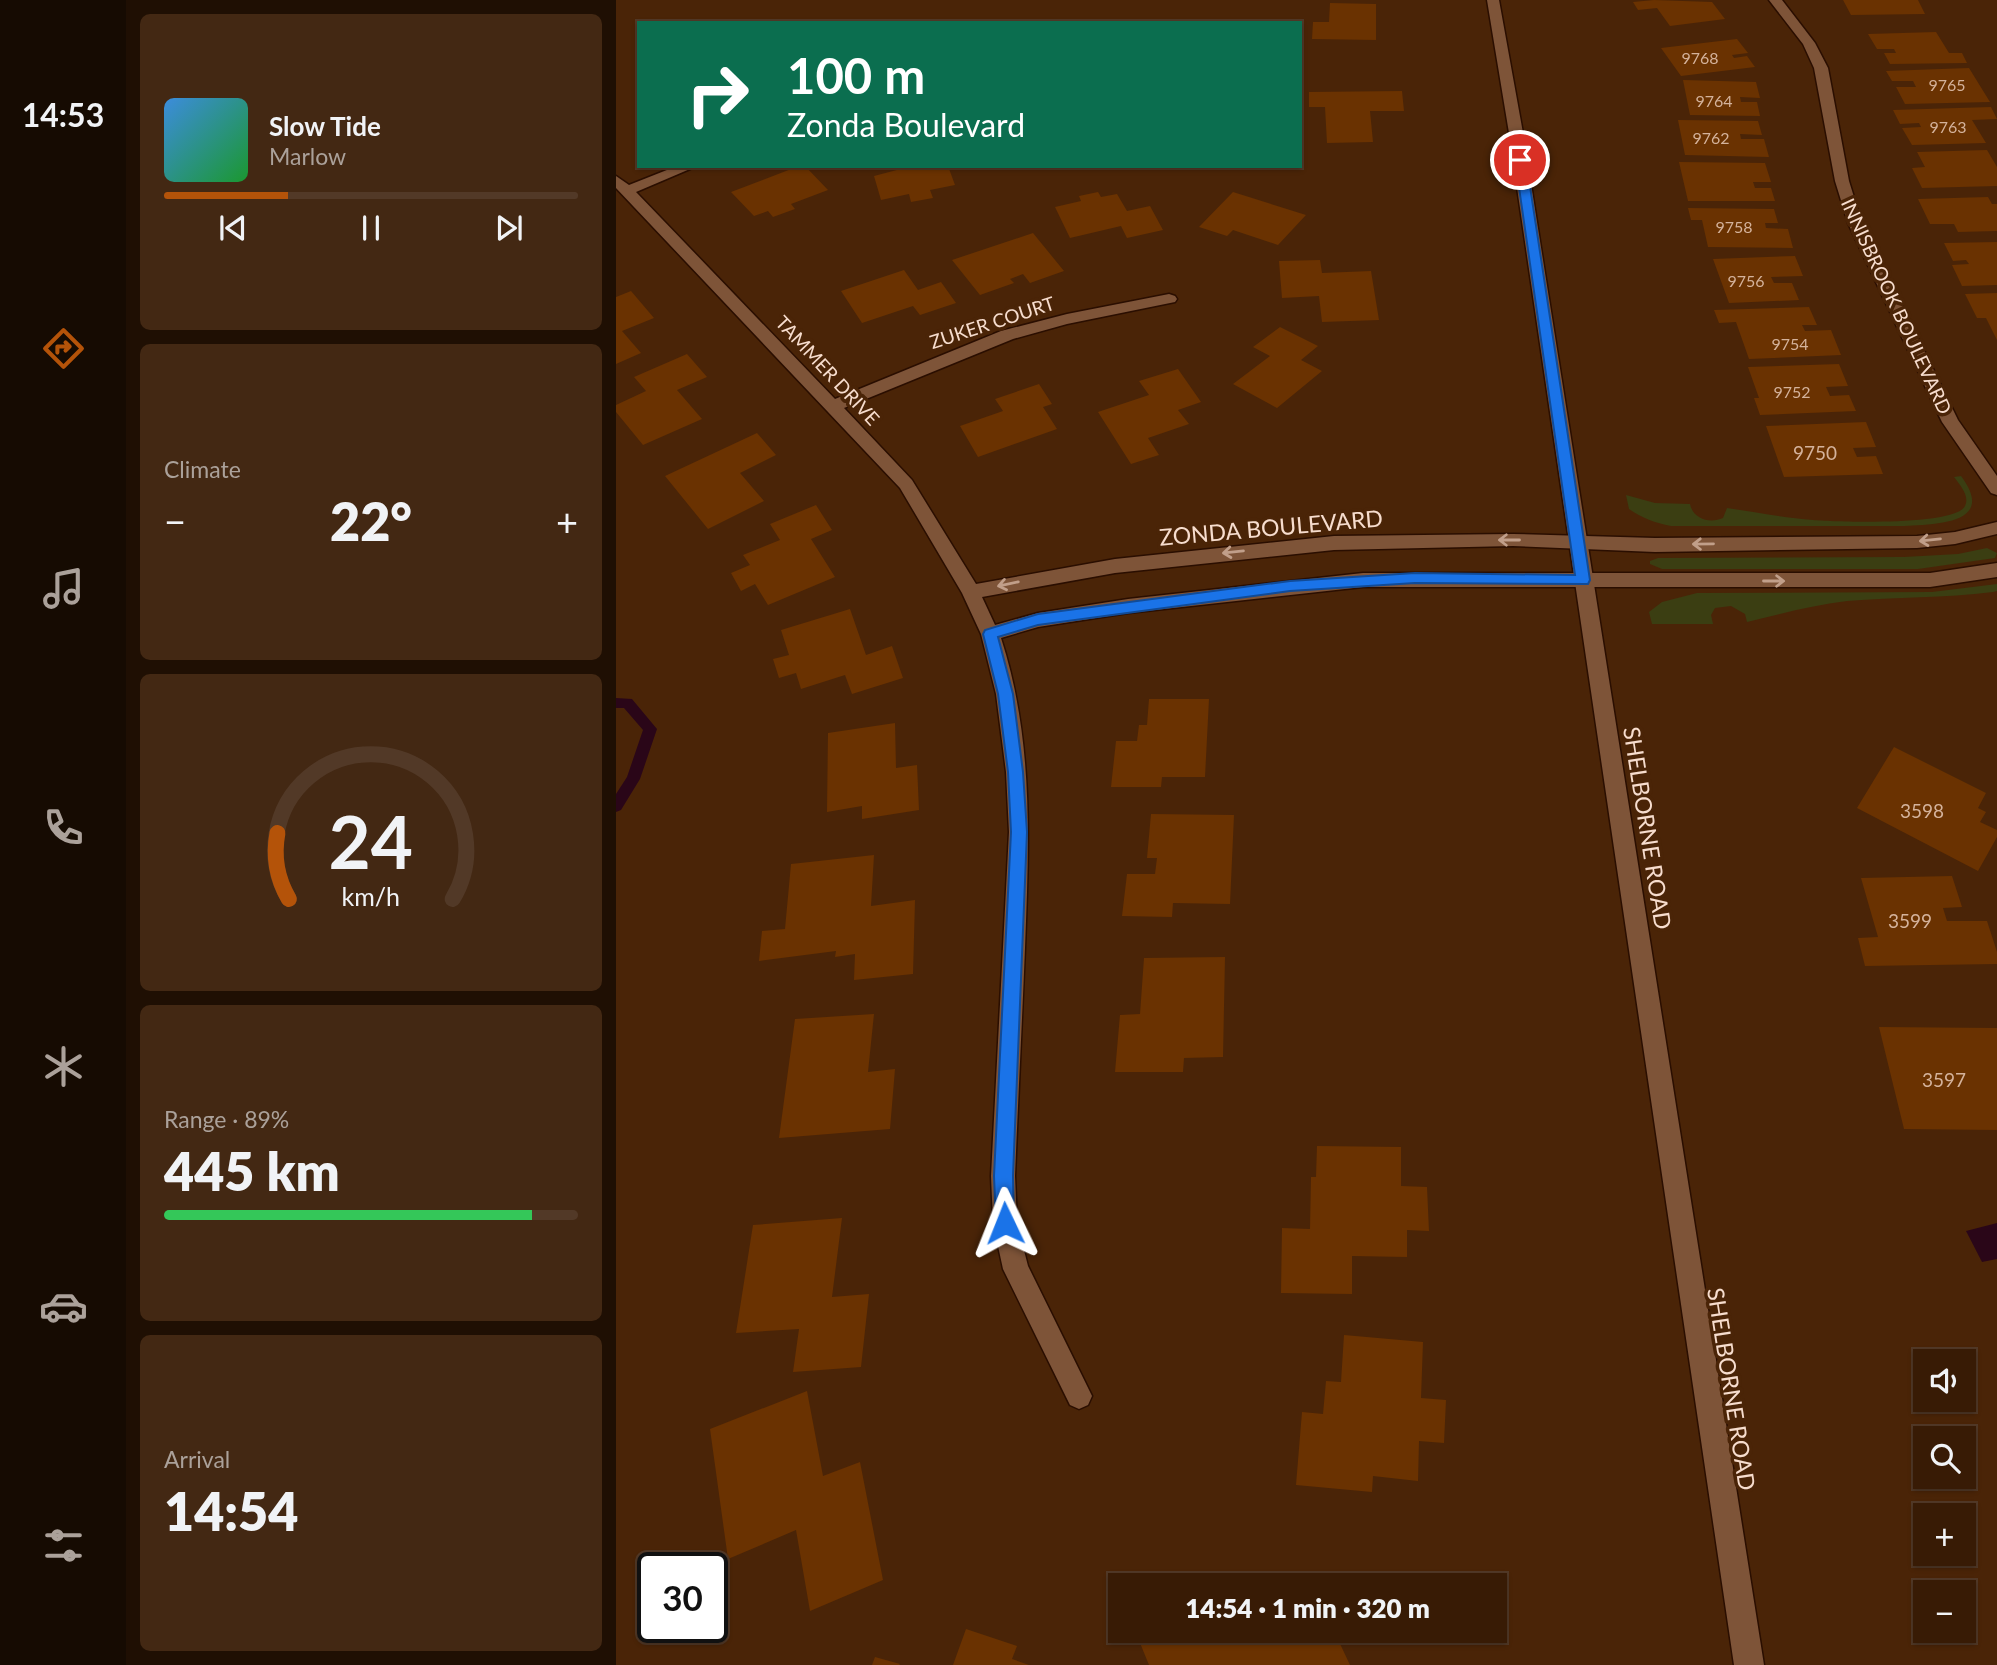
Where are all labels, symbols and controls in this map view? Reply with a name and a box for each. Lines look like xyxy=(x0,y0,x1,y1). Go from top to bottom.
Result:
text: 100 m xyxy=(787,46,925,104)
house number: 9768 xyxy=(1681,48,1719,67)
icon: right xyxy=(672,49,763,140)
house number: 9765 xyxy=(1928,75,1966,94)
house number: 9764 xyxy=(1695,91,1733,110)
text: 14:53 xyxy=(22,95,104,134)
text: Zonda Boulevard xyxy=(787,105,1025,144)
text: Slow Tide xyxy=(269,110,381,142)
house number: 9763 xyxy=(1929,117,1967,136)
house number: 9762 xyxy=(1692,128,1730,147)
pin xyxy=(1490,130,1550,190)
icon: arrive xyxy=(1501,141,1539,179)
text: Marlow xyxy=(269,142,346,170)
street label: INNISBROOK BOULEVARD xyxy=(1837,195,1957,417)
icon: previous xyxy=(214,209,252,247)
icon: pause xyxy=(352,209,390,247)
icon: next xyxy=(490,209,528,247)
house number: 9758 xyxy=(1715,217,1753,236)
house number: 9756 xyxy=(1727,271,1765,290)
street label: ZUKER COURT xyxy=(927,291,1057,353)
street label: TAMMER DRIVE xyxy=(771,310,885,430)
icon: directions xyxy=(39,324,88,373)
house number: 9754 xyxy=(1771,334,1809,353)
house number: 9752 xyxy=(1773,382,1811,401)
house number: 9750 xyxy=(1793,441,1837,464)
text: Climate xyxy=(164,455,241,483)
text: 22° xyxy=(330,490,412,552)
text: − xyxy=(164,498,186,544)
text: + xyxy=(556,498,578,544)
street label: ZONDA BOULEVARD xyxy=(1158,503,1384,551)
one-way arrow xyxy=(1498,533,1521,547)
one-way arrow xyxy=(1919,534,1942,547)
one-way arrow xyxy=(1692,537,1715,551)
one-way arrow xyxy=(1222,546,1245,559)
icon: music xyxy=(39,564,88,613)
one-way arrow xyxy=(1762,574,1785,587)
one-way arrow xyxy=(997,578,1020,592)
street label: SHELBORNE ROAD xyxy=(1618,725,1678,931)
text: 24 xyxy=(329,797,413,885)
house number: 3598 xyxy=(1900,799,1944,822)
icon: phone xyxy=(39,803,88,852)
text: km/h xyxy=(342,880,400,910)
house number: 3599 xyxy=(1888,909,1932,932)
icon: climate xyxy=(39,1042,88,1091)
house number: 3597 xyxy=(1922,1068,1966,1091)
text: Range · 89% xyxy=(164,1105,289,1133)
text: 445 km xyxy=(164,1140,340,1202)
position arrow xyxy=(968,1186,1042,1260)
icon: car xyxy=(39,1282,88,1331)
street label: SHELBORNE ROAD xyxy=(1702,1286,1762,1492)
map controls xyxy=(1913,1349,1976,1643)
button: sound xyxy=(1913,1349,1976,1412)
button: search xyxy=(1913,1426,1976,1489)
text: Arrival xyxy=(164,1445,230,1473)
text: 14:54 xyxy=(164,1480,298,1542)
button: + xyxy=(1913,1503,1976,1566)
icon: filters xyxy=(39,1521,88,1570)
speed limit sign: 30 xyxy=(637,1552,728,1643)
button: − xyxy=(1913,1580,1976,1643)
text: 14:54 · 1 min · 320 m xyxy=(1185,1592,1430,1624)

